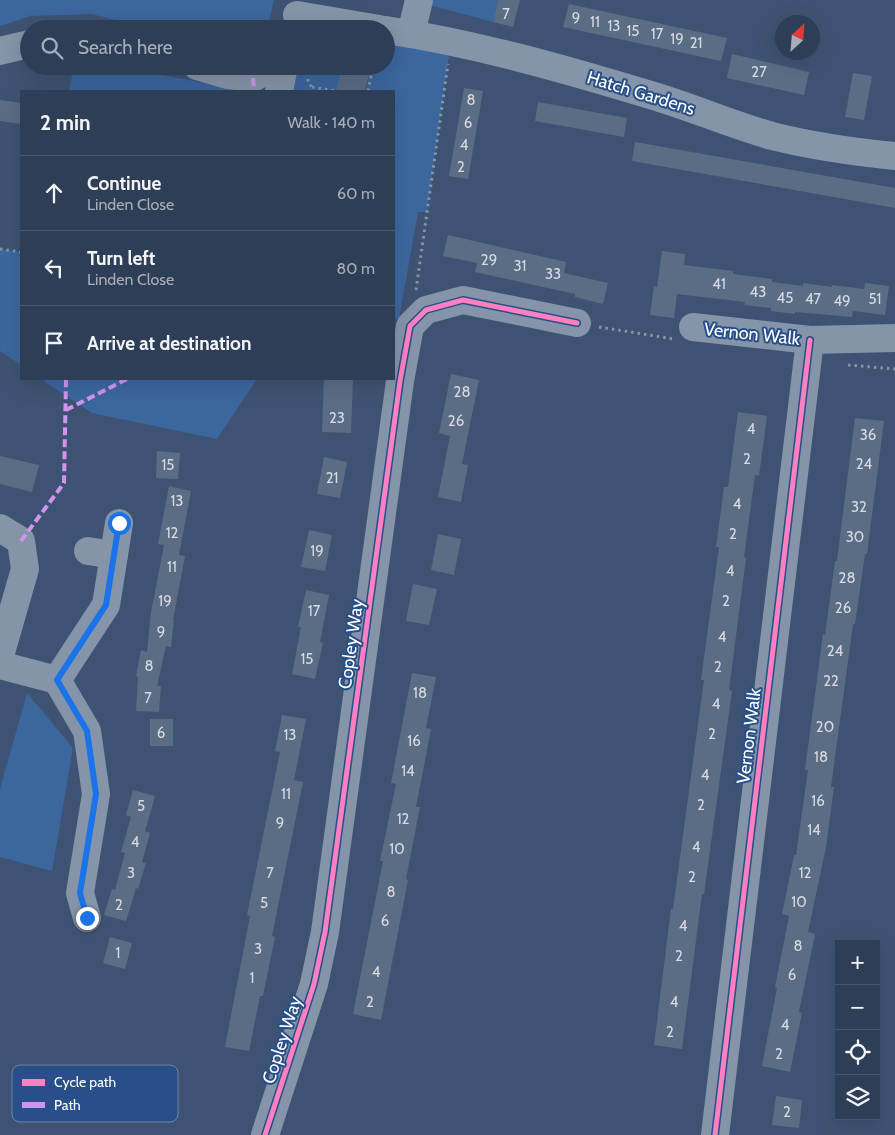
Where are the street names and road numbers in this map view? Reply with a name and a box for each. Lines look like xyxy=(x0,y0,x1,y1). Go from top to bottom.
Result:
street label: Hatch Gardens xyxy=(584,66,698,120)
street label: Vernon Walk xyxy=(703,318,802,350)
street label: Copley Way xyxy=(334,597,368,691)
street label: Vernon Walk xyxy=(732,686,766,785)
street label: Copley Way xyxy=(257,993,307,1087)

